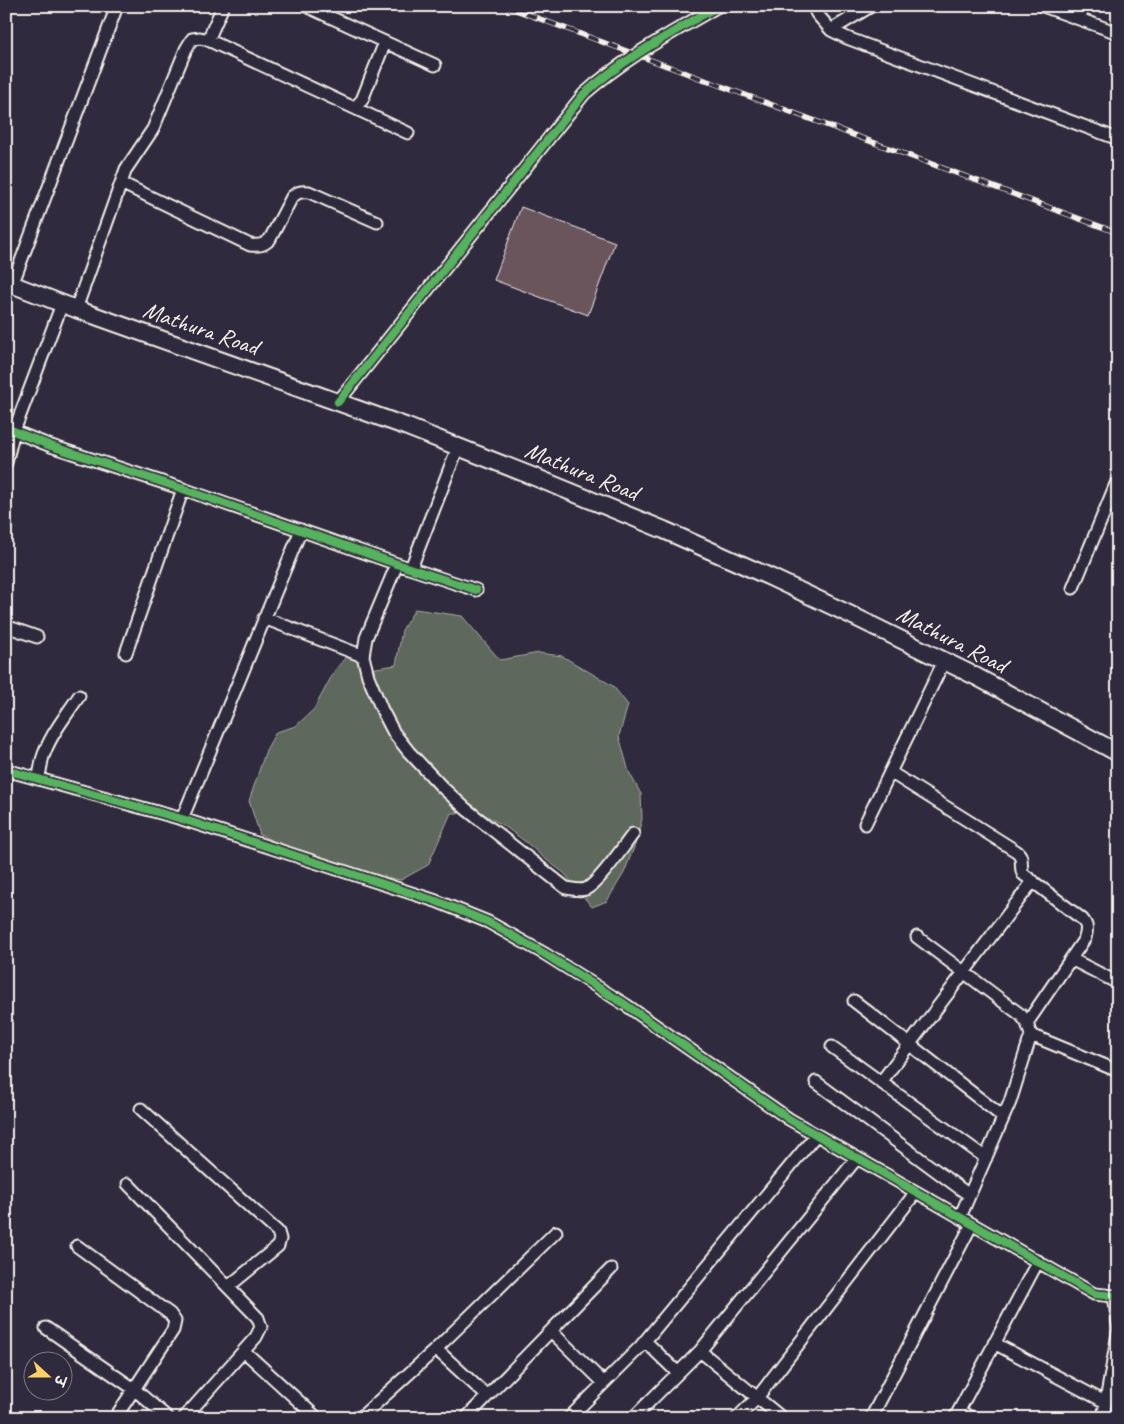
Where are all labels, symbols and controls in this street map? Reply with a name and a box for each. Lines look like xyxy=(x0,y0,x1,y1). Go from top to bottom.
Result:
street label: Mathura Road xyxy=(139,294,266,363)
street label: Mathura Road xyxy=(521,435,647,509)
street label: Mathura Road xyxy=(892,598,1015,681)
north arrow xyxy=(22,1352,72,1402)
text: उ xyxy=(49,1371,70,1389)

